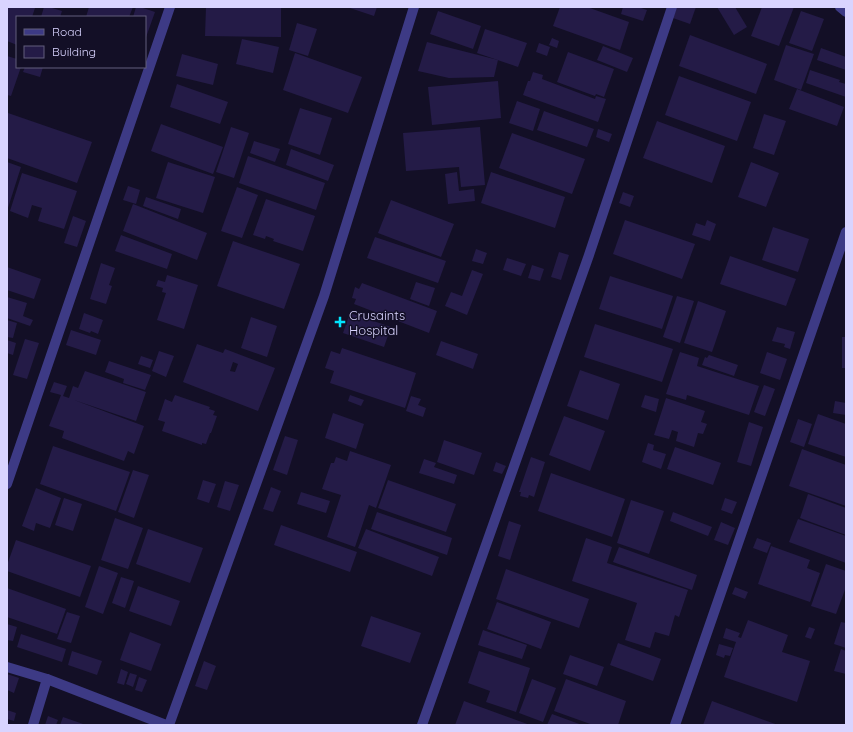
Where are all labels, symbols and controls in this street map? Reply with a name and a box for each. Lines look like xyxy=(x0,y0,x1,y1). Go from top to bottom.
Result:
legend xyxy=(16,16,146,68)
text: Road xyxy=(52,24,82,39)
text: Building xyxy=(52,44,96,59)
place label: Crusaints Hospital xyxy=(349,307,405,338)
marker: Crusaints Hospital xyxy=(334,316,346,328)

